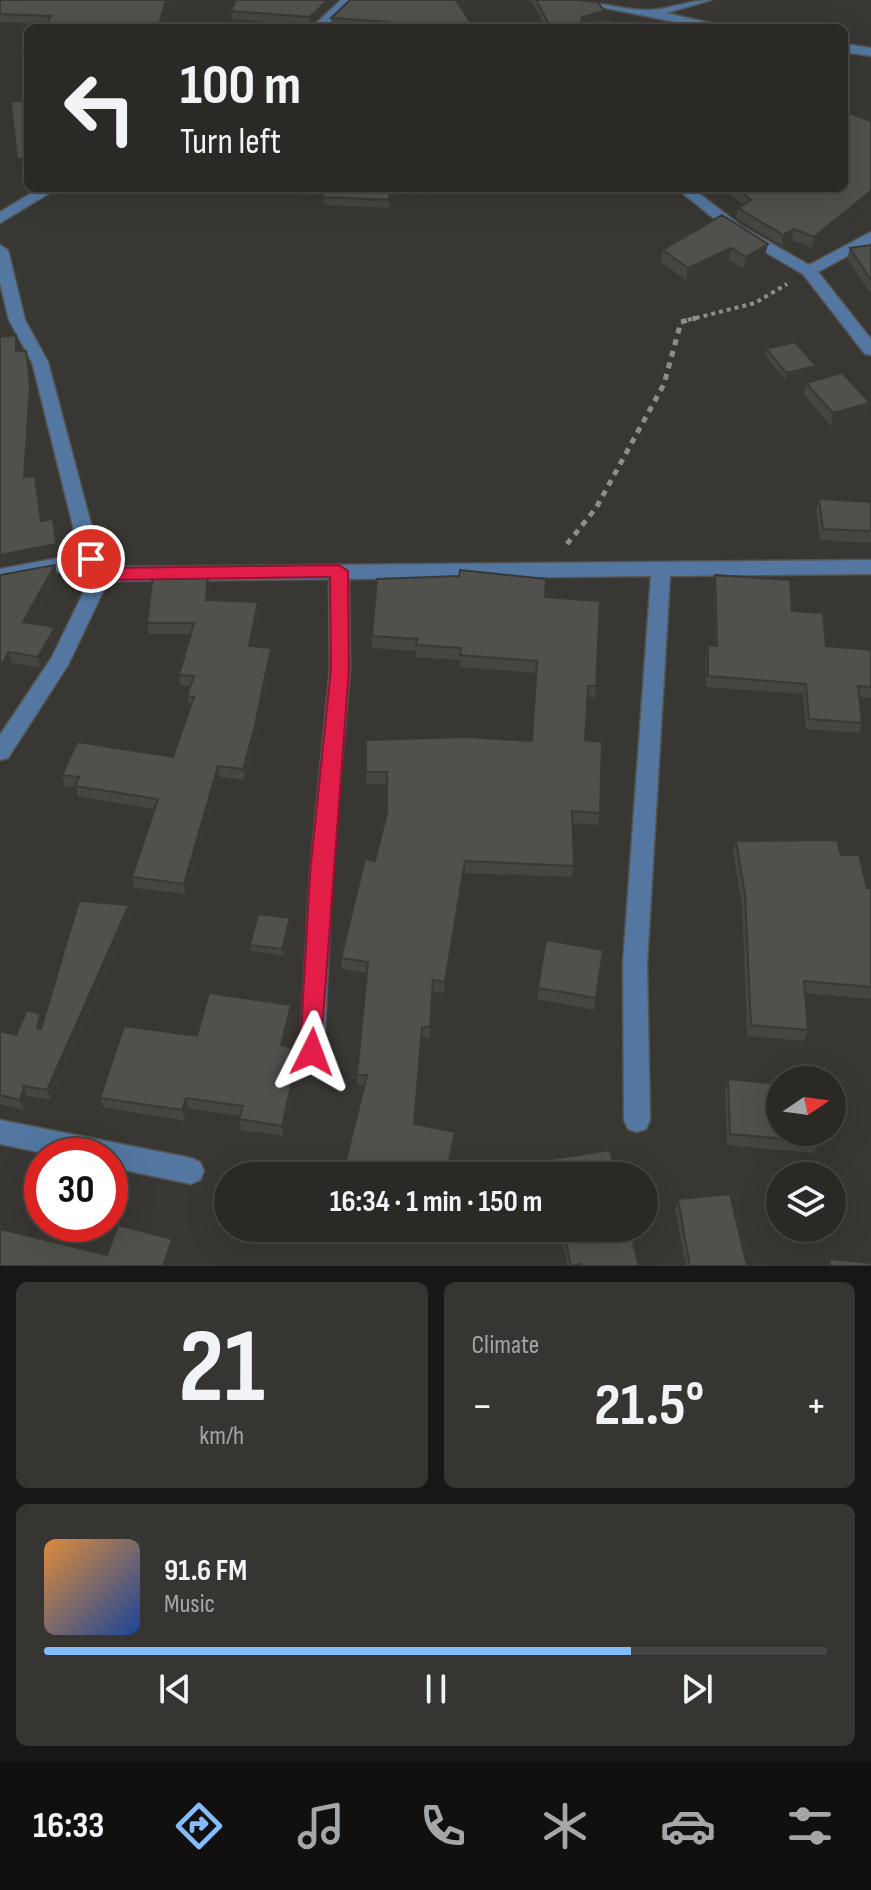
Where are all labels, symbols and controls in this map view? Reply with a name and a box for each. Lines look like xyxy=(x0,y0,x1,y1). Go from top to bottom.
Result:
text: 100 m xyxy=(180,53,301,120)
icon: left xyxy=(48,56,152,160)
text: Turn left xyxy=(180,121,281,164)
pin xyxy=(57,525,125,593)
icon: arrive xyxy=(69,537,113,581)
position arrow xyxy=(270,1010,354,1094)
north arrow xyxy=(766,1066,846,1146)
map controls xyxy=(766,1066,846,1242)
speed limit sign: 30 xyxy=(24,1138,128,1242)
button: layers xyxy=(766,1162,846,1242)
text: 16:34 · 1 min · 150 m xyxy=(330,1184,542,1220)
text: 21 xyxy=(179,1306,265,1431)
text: Climate xyxy=(472,1330,539,1361)
text: 21.5° xyxy=(594,1370,704,1442)
text: − xyxy=(472,1380,493,1433)
text: + xyxy=(805,1380,827,1433)
text: km/h xyxy=(199,1421,244,1452)
text: 91.6 FM xyxy=(164,1553,247,1589)
text: Music xyxy=(164,1589,215,1620)
icon: previous xyxy=(153,1667,197,1711)
icon: pause xyxy=(414,1667,458,1711)
icon: next xyxy=(675,1667,719,1711)
icon: directions xyxy=(171,1798,227,1854)
icon: music xyxy=(293,1798,349,1854)
icon: phone xyxy=(415,1798,471,1854)
icon: climate xyxy=(537,1798,593,1854)
icon: car xyxy=(660,1798,716,1854)
icon: filters xyxy=(782,1798,838,1854)
text: 16:33 xyxy=(33,1805,104,1848)

